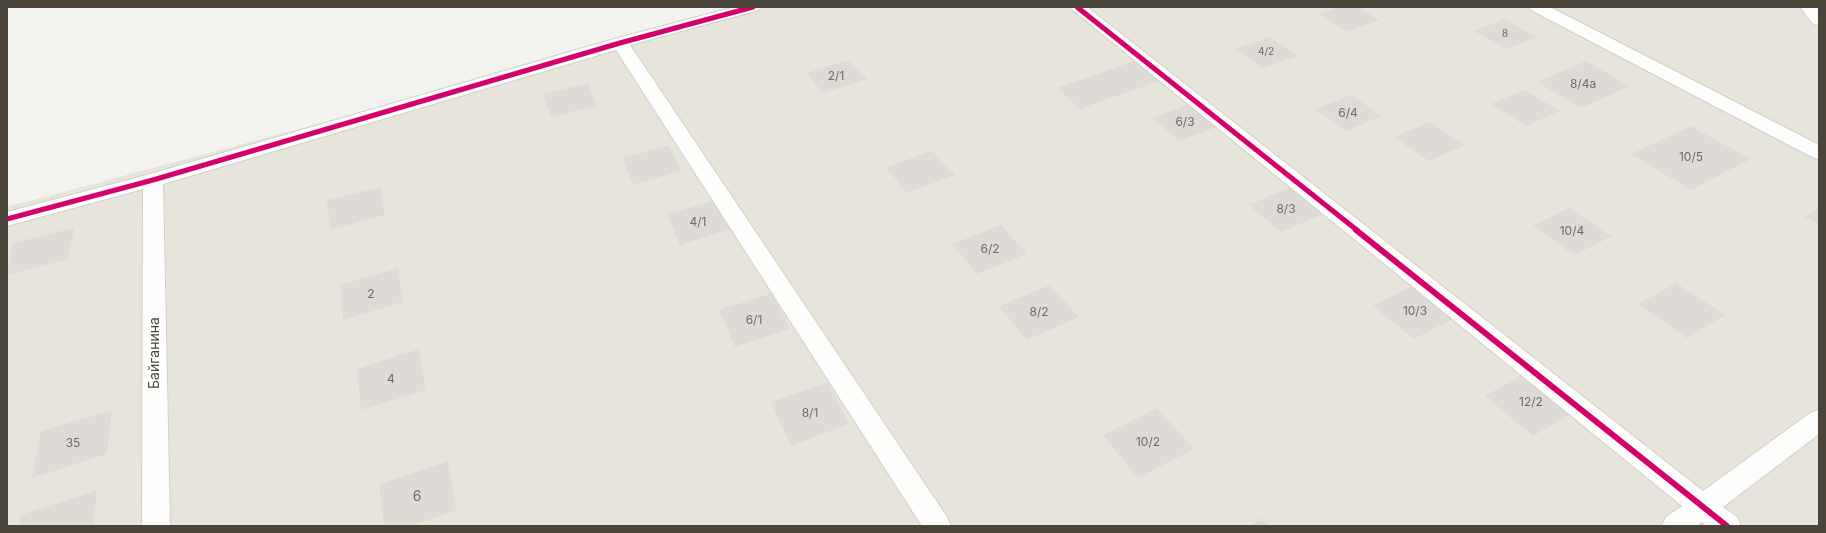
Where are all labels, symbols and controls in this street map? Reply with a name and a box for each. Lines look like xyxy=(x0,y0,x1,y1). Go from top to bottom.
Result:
house number: 8 xyxy=(1502,28,1508,40)
house number: 4/2 xyxy=(1258,46,1274,58)
house number: 2/1 xyxy=(828,69,844,83)
house number: 8/4а xyxy=(1570,77,1596,91)
house number: 6/4 xyxy=(1338,106,1358,120)
house number: 6/3 xyxy=(1175,115,1195,129)
house number: 10/5 xyxy=(1679,150,1703,164)
house number: 8/3 xyxy=(1276,202,1296,216)
house number: 4/1 xyxy=(690,215,706,229)
house number: 10/4 xyxy=(1560,224,1584,238)
house number: 6/2 xyxy=(980,242,1000,256)
house number: 2 xyxy=(367,287,375,301)
house number: 10/3 xyxy=(1403,304,1427,318)
house number: 8/2 xyxy=(1029,305,1049,319)
house number: 6/1 xyxy=(746,313,762,327)
street label: Байганина xyxy=(147,317,163,389)
house number: 4 xyxy=(387,372,395,386)
house number: 12/2 xyxy=(1519,395,1543,409)
house number: 8/1 xyxy=(802,406,818,420)
house number: 10/2 xyxy=(1136,435,1160,449)
house number: 35 xyxy=(66,436,80,450)
house number: 6 xyxy=(413,489,421,505)

